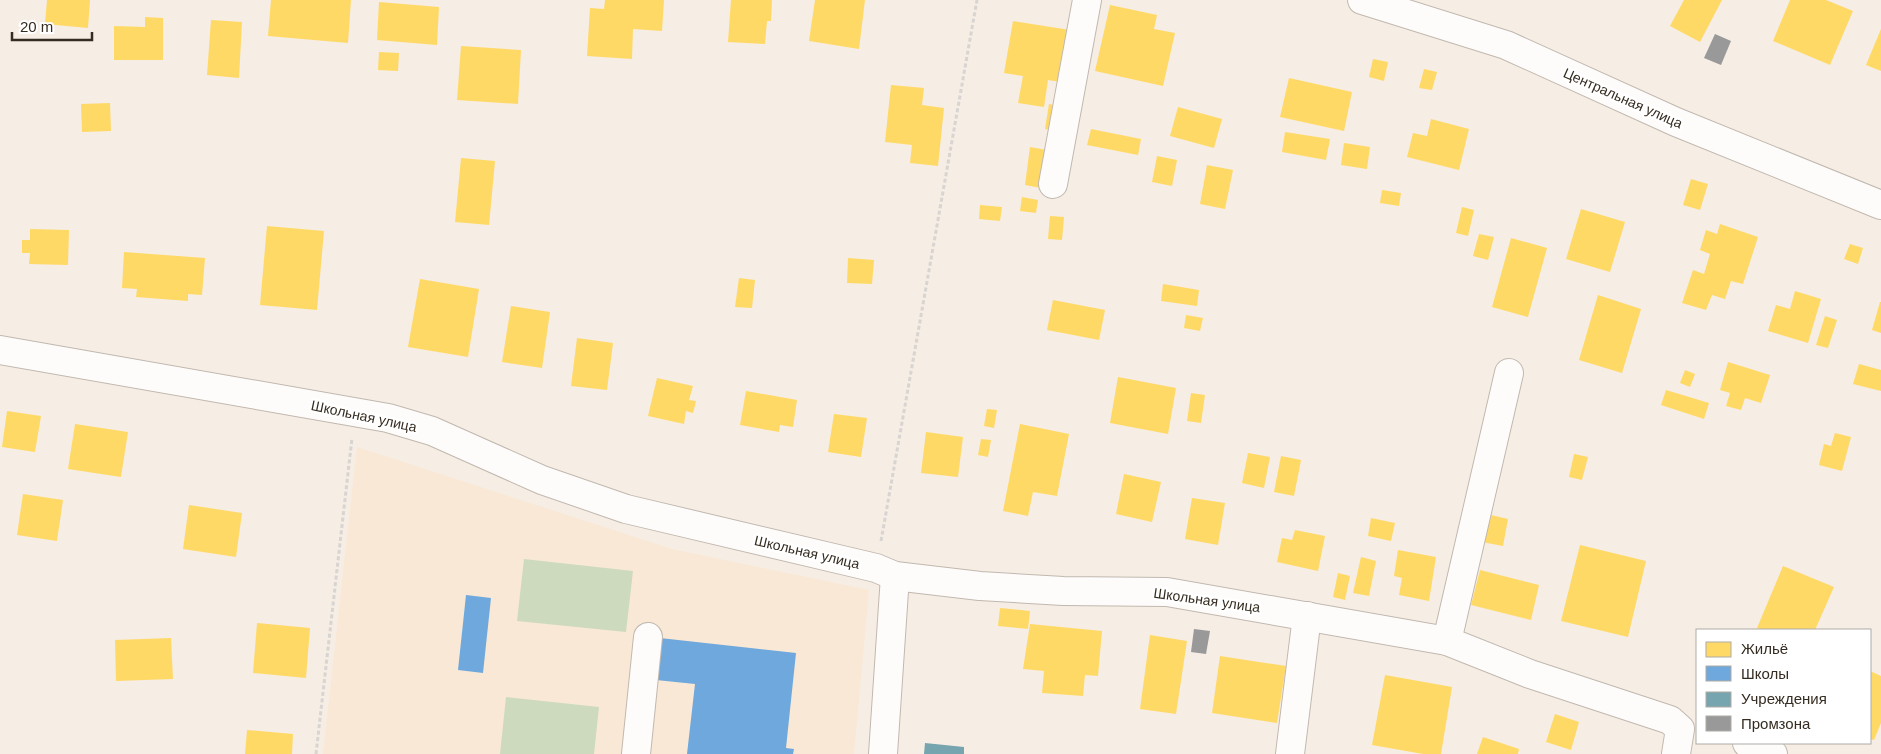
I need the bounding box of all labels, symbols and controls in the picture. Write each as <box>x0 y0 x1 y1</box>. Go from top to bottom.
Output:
scale bar <box>12 10 92 42</box>
text: 20 m <box>20 18 53 35</box>
street label: Центральная улица <box>1561 64 1685 132</box>
street label: Школьная улица <box>310 397 418 435</box>
street label: Школьная улица <box>753 532 861 572</box>
street label: Школьная улица <box>1153 585 1262 615</box>
legend <box>1696 629 1871 744</box>
text: Жильё <box>1741 640 1788 657</box>
text: Школы <box>1741 665 1789 682</box>
text: Учреждения <box>1741 690 1827 707</box>
text: Промзона <box>1741 715 1811 732</box>

